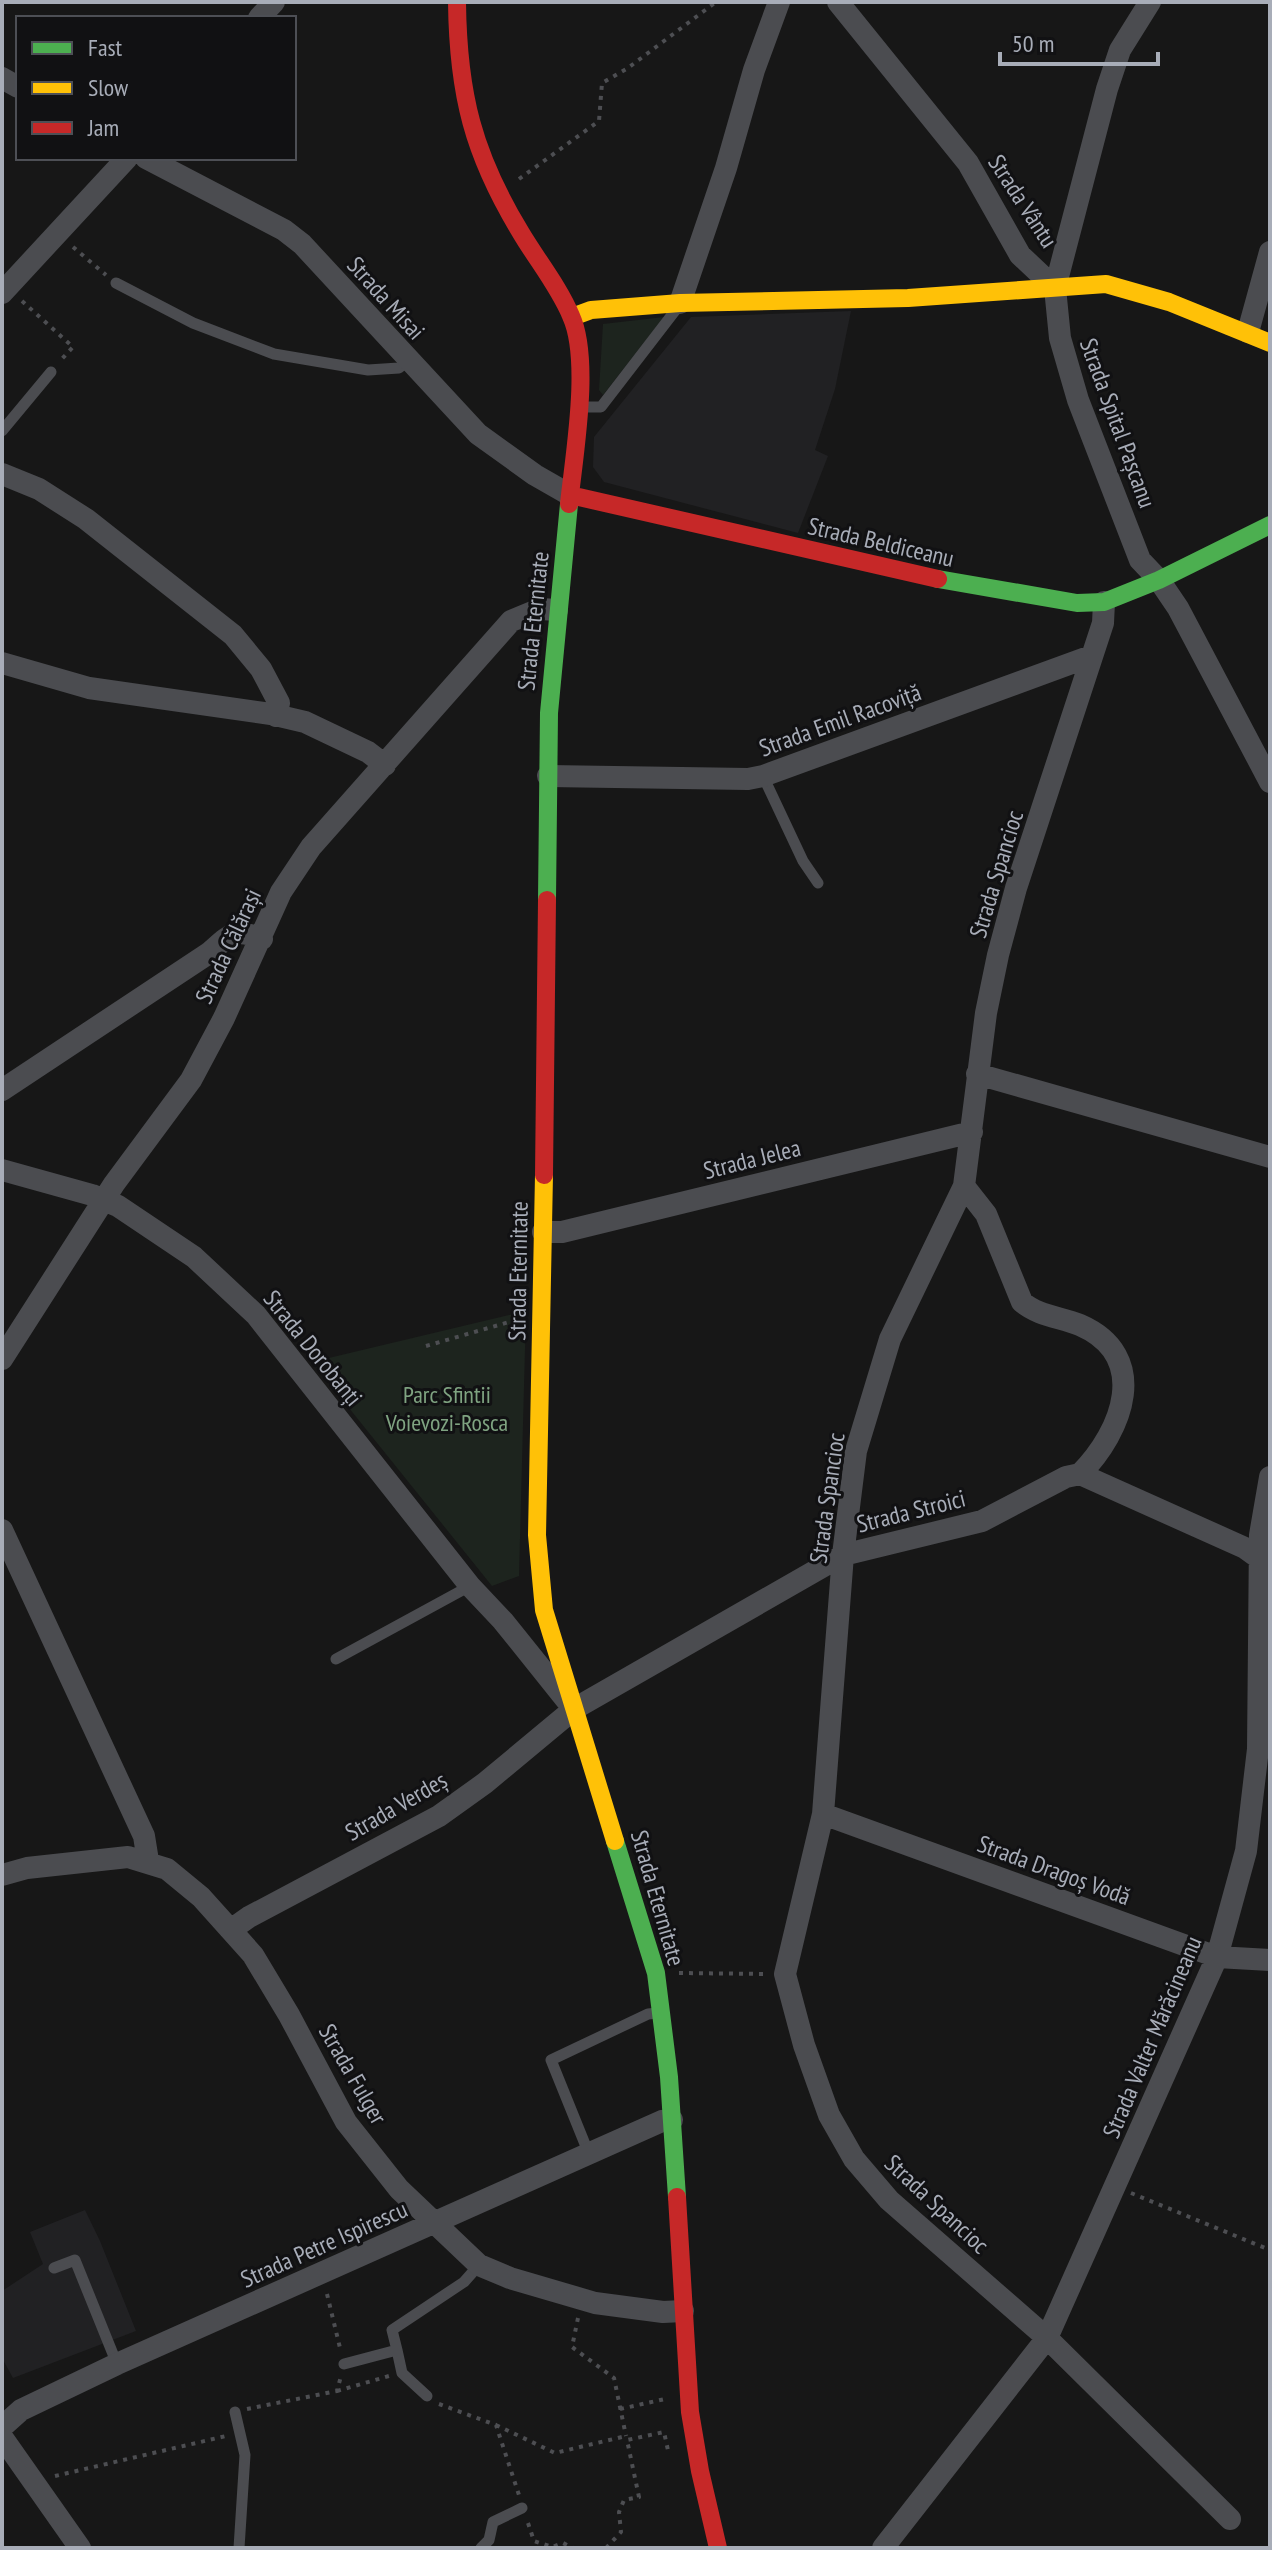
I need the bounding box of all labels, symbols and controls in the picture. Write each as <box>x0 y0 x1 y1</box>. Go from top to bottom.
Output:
legend <box>16 16 296 160</box>
scale bar <box>1000 16 1158 66</box>
text: 50 m <box>1012 28 1054 59</box>
text: Fast <box>88 32 123 63</box>
text: Slow <box>88 72 129 103</box>
text: Jam <box>87 112 119 143</box>
street label: Strada Vântu <box>981 149 1065 253</box>
street label: Strada Misai <box>341 250 431 346</box>
street label: Strada Spital Pașcanu <box>1073 334 1163 512</box>
street label: Strada Beldiceanu <box>805 510 957 574</box>
street label: Strada Eternitate <box>510 550 556 692</box>
street label: Strada Emil Racoviță <box>755 676 925 764</box>
street label: Strada Spancioc <box>962 806 1030 941</box>
street label: Strada Călărași <box>188 884 268 1008</box>
street label: Strada Jelea <box>700 1132 804 1186</box>
street label: Strada Eternitate <box>501 1201 535 1341</box>
street label: Strada Dorobanți <box>257 1284 369 1412</box>
park label: Parc Sfintii Voievozi-Rosca <box>385 1379 508 1438</box>
street label: Strada Spancioc <box>802 1430 852 1565</box>
street label: Strada Stroici <box>853 1483 969 1539</box>
street label: Strada Verdeș <box>340 1764 452 1848</box>
street label: Strada Eternitate <box>624 1827 692 1969</box>
street label: Strada Dragoș Vodă <box>973 1828 1135 1912</box>
street label: Strada Valter Mărăcineanu <box>1095 1931 1209 2143</box>
street label: Strada Fulger <box>312 2018 394 2130</box>
street label: Strada Spancioc <box>878 2148 996 2261</box>
street label: Strada Petre Ispirescu <box>236 2193 412 2295</box>

